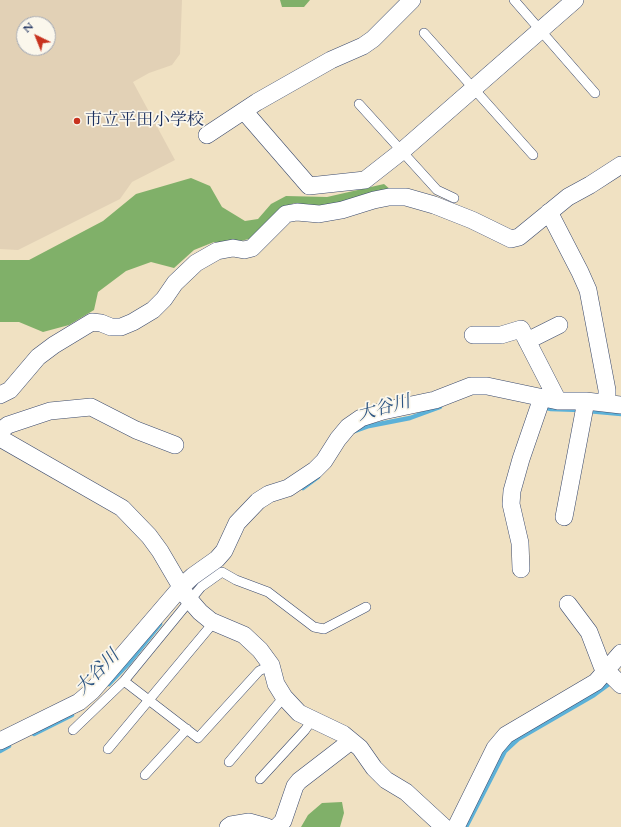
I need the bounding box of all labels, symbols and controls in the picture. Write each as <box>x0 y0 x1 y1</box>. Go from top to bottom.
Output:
north arrow <box>16 16 56 56</box>
text: N <box>20 19 37 36</box>
place label: 市立平田小学校 <box>85 111 204 131</box>
marker: 市立平田小学校 <box>72 116 82 126</box>
water label: 大谷川 <box>355 392 413 426</box>
water label: 大谷川 <box>71 646 125 700</box>

